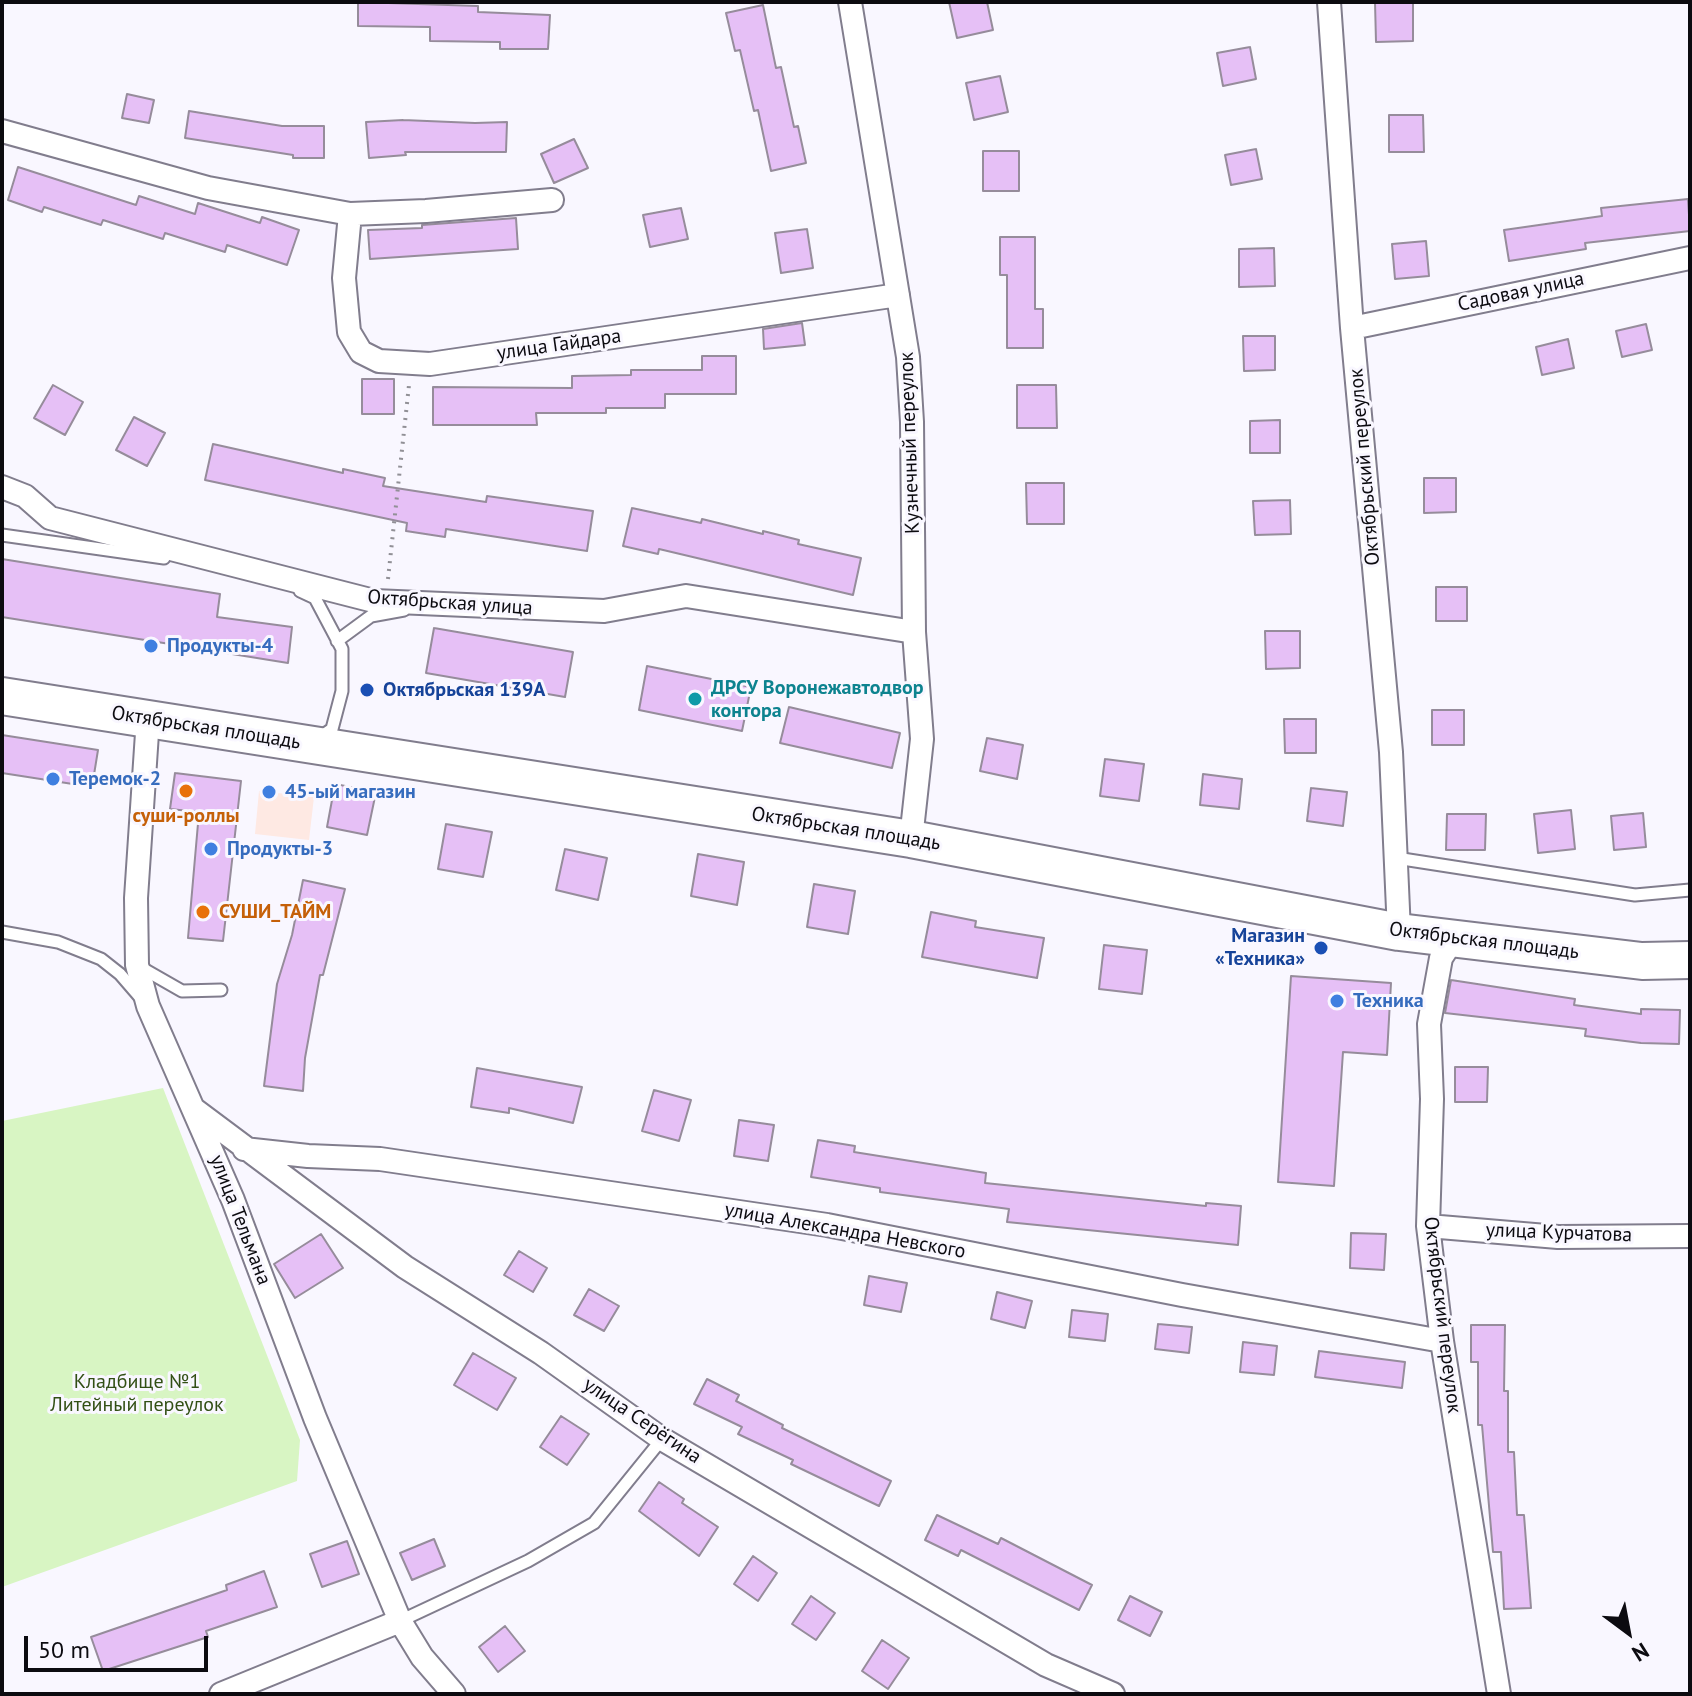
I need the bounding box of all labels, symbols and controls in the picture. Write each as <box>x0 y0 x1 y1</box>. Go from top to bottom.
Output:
street label: Садовая улица <box>1456 267 1586 317</box>
street label: улица Гайдара <box>495 324 623 366</box>
street label: Кузнечный переулок <box>895 352 925 534</box>
street label: Октябрьский переулок <box>1344 367 1386 567</box>
street label: Октябрьская улица <box>367 585 533 621</box>
place label: Продукты-4 <box>167 634 273 658</box>
marker: Продукты-4 <box>142 637 160 655</box>
place label: ДРСУ Воронежавтодвор контора <box>711 676 924 723</box>
place label: Октябрьская 139А <box>383 678 545 702</box>
marker: Октябрьская 139А <box>358 681 376 699</box>
marker: ДРСУ Воронежавтодвор контора <box>686 690 704 708</box>
street label: Октябрьская площадь <box>110 701 302 755</box>
place label: Теремок-2 <box>69 767 161 791</box>
marker: Теремок-2 <box>44 770 62 788</box>
place label: 45-ый магазин <box>285 780 416 804</box>
marker: суши-роллы <box>177 782 195 800</box>
marker: 45-ый магазин <box>260 783 278 801</box>
street label: Октябрьская площадь <box>750 802 942 856</box>
place label: суши-роллы <box>132 804 240 828</box>
place label: Продукты-3 <box>227 837 333 861</box>
marker: Продукты-3 <box>202 840 220 858</box>
place label: СУШИ_ТАЙМ <box>219 900 331 924</box>
marker: СУШИ_ТАЙМ <box>194 903 212 921</box>
street label: Октябрьская площадь <box>1388 917 1580 965</box>
place label: Магазин «Техника» <box>1215 924 1305 971</box>
marker: Магазин «Техника» <box>1312 939 1330 957</box>
place label: Техника <box>1353 989 1424 1013</box>
marker: Техника <box>1328 992 1346 1010</box>
street label: улица Тельмана <box>204 1152 276 1288</box>
street label: улица Александра Невского <box>723 1198 967 1264</box>
street label: Октябрьский переулок <box>1418 1215 1466 1415</box>
street label: улица Курчатова <box>1485 1218 1633 1248</box>
park label: Кладбище №1 Литейный переулок <box>50 1370 224 1417</box>
street label: улица Серёгина <box>578 1373 706 1469</box>
north arrow <box>1588 1592 1668 1672</box>
scale bar <box>28 1620 212 1670</box>
text: 50 m <box>38 1634 90 1665</box>
text: N <box>1627 1637 1654 1668</box>

